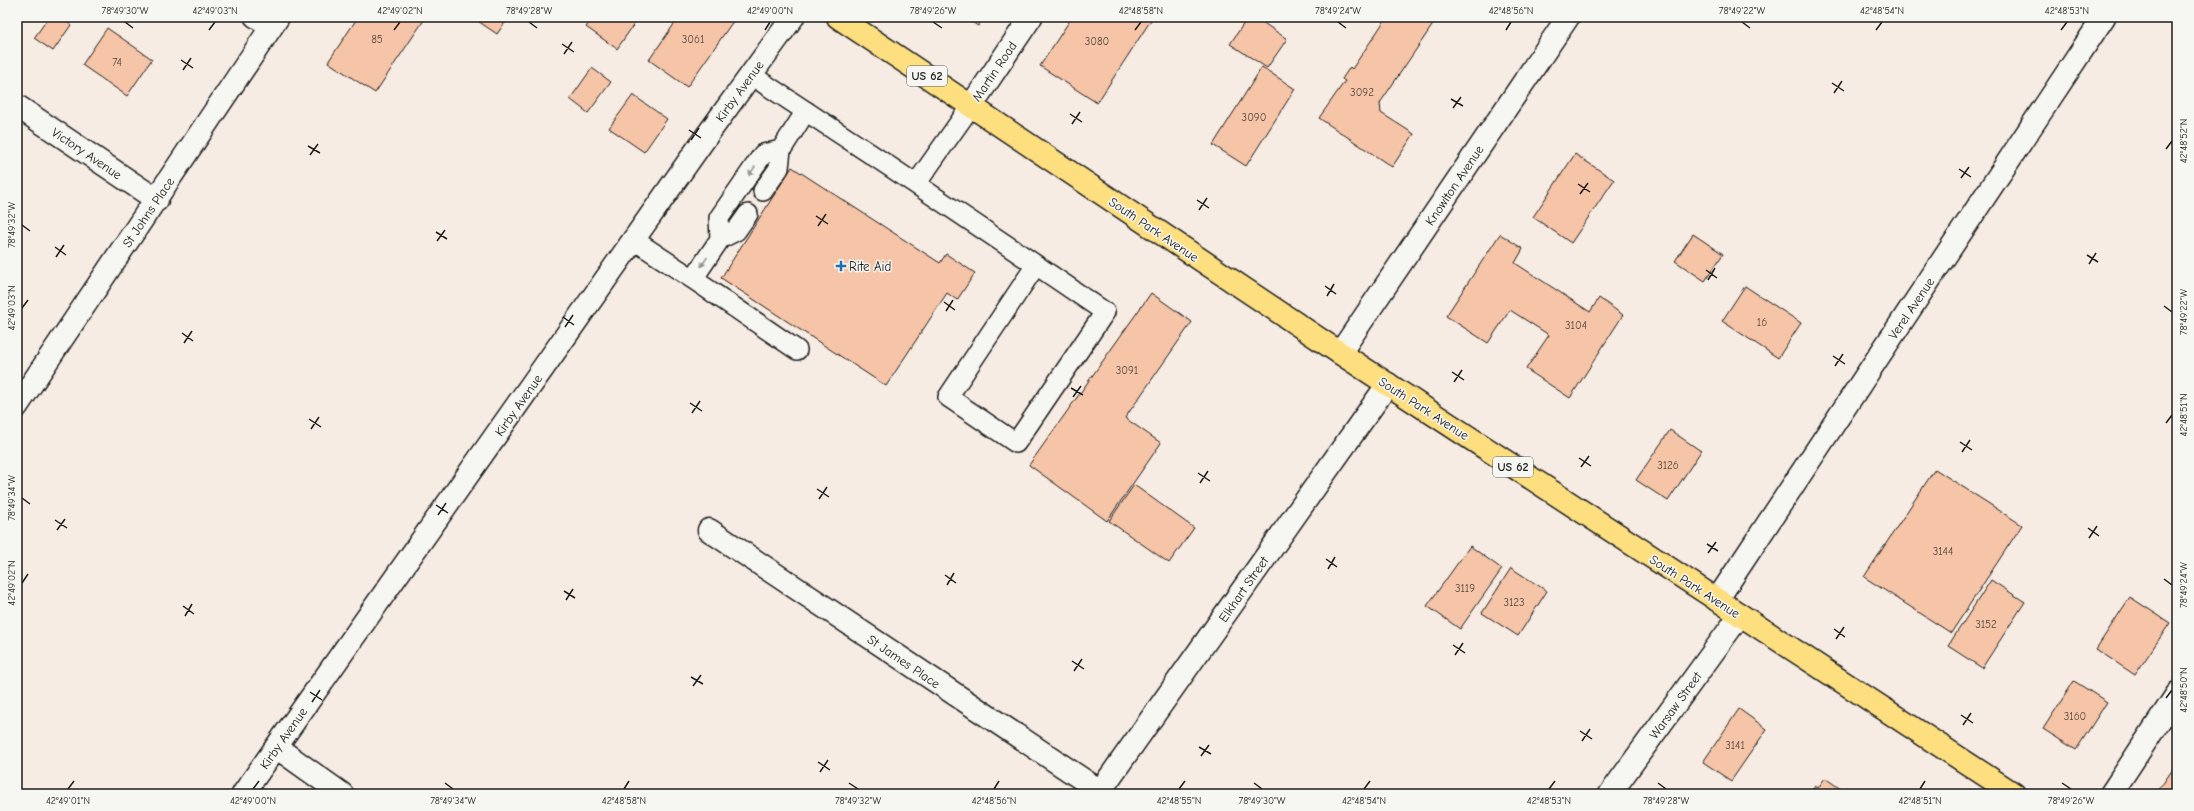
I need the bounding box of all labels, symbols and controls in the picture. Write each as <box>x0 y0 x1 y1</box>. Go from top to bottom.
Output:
text: 78°49'30"W <box>102 5 149 17</box>
text: 42°49'03"N <box>192 5 238 17</box>
text: 42°49'02"N <box>377 5 423 17</box>
text: 78°49'28"W <box>506 5 552 17</box>
text: 42°49'00"N <box>747 5 793 17</box>
text: 78°49'26"W <box>910 5 957 17</box>
text: 42°48'58"N <box>1119 5 1163 17</box>
text: 78°49'24"W <box>1315 5 1361 17</box>
text: 42°48'56"N <box>1489 5 1533 17</box>
text: 78°49'22"W <box>1719 5 1765 17</box>
text: 42°48'54"N <box>1860 5 1904 17</box>
text: 42°48'53"N <box>2045 5 2089 17</box>
house number: 85 <box>371 33 383 46</box>
house number: 3061 <box>682 33 704 46</box>
house number: 3080 <box>1085 35 1109 48</box>
street label: Martin Road <box>969 38 1020 104</box>
house number: 74 <box>112 56 122 69</box>
street label: Kirby Avenue <box>712 57 767 125</box>
road number: US 62 <box>907 66 947 86</box>
house number: 3092 <box>1350 86 1374 99</box>
house number: 3090 <box>1242 111 1266 124</box>
text: 42°48'52"N <box>2178 119 2190 163</box>
street label: Victory Avenue <box>49 124 125 183</box>
street label: Knowlton Avenue <box>1422 142 1487 228</box>
one-way arrow <box>748 165 755 177</box>
street label: St Johns Place <box>119 174 178 250</box>
street label: South Park Avenue <box>1106 194 1202 265</box>
text: 78°49'32"W <box>6 202 18 248</box>
one-way arrow <box>700 257 708 268</box>
place label: Rite Aid <box>849 259 891 274</box>
marker: Rite Aid <box>836 261 846 271</box>
street label: Verel Avenue <box>1885 274 1938 342</box>
text: 42°49'03"N <box>6 285 18 331</box>
text: 78°49'22"W <box>2178 289 2190 335</box>
house number: 16 <box>1757 316 1767 329</box>
house number: 3104 <box>1565 319 1587 332</box>
house number: 3091 <box>1116 364 1138 377</box>
street label: Kirby Avenue <box>492 371 545 439</box>
street label: South Park Avenue <box>1376 374 1472 443</box>
text: 42°48'51"N <box>2178 393 2190 437</box>
road number: US 62 <box>1493 457 1533 477</box>
house number: 3126 <box>1657 459 1679 472</box>
text: 78°49'34"W <box>6 475 18 521</box>
house number: 3144 <box>1933 545 1953 558</box>
street label: South Park Avenue <box>1647 552 1743 621</box>
street label: Elkhart Street <box>1215 553 1272 625</box>
text: 42°49'02"N <box>6 560 18 606</box>
text: 78°49'24"W <box>2178 562 2190 608</box>
house number: 3119 <box>1455 582 1475 595</box>
house number: 3123 <box>1503 596 1525 609</box>
house number: 3152 <box>1975 618 1997 631</box>
street label: St James Place <box>864 632 943 692</box>
text: 42°48'50"N <box>2178 667 2190 713</box>
street label: Warsaw Street <box>1646 668 1705 742</box>
street label: Kirby Avenue <box>257 704 310 772</box>
house number: 3160 <box>2064 710 2086 723</box>
house number: 3141 <box>1725 739 1745 752</box>
text: 42°49'01"N <box>46 795 90 807</box>
text: 42°49'00"N <box>230 795 276 807</box>
text: 78°49'34"W <box>430 795 476 807</box>
text: 42°48'58"N <box>602 795 646 807</box>
text: 78°49'32"W <box>835 795 881 807</box>
text: 42°48'56"N <box>972 795 1016 807</box>
text: 42°48'55"N <box>1157 795 1201 807</box>
text: 78°49'30"W <box>1239 795 1286 807</box>
text: 42°48'54"N <box>1342 795 1386 807</box>
text: 42°48'53"N <box>1527 795 1571 807</box>
text: 78°49'28"W <box>1643 795 1689 807</box>
text: 42°48'51"N <box>1898 795 1942 807</box>
text: 78°49'26"W <box>2048 795 2095 807</box>

